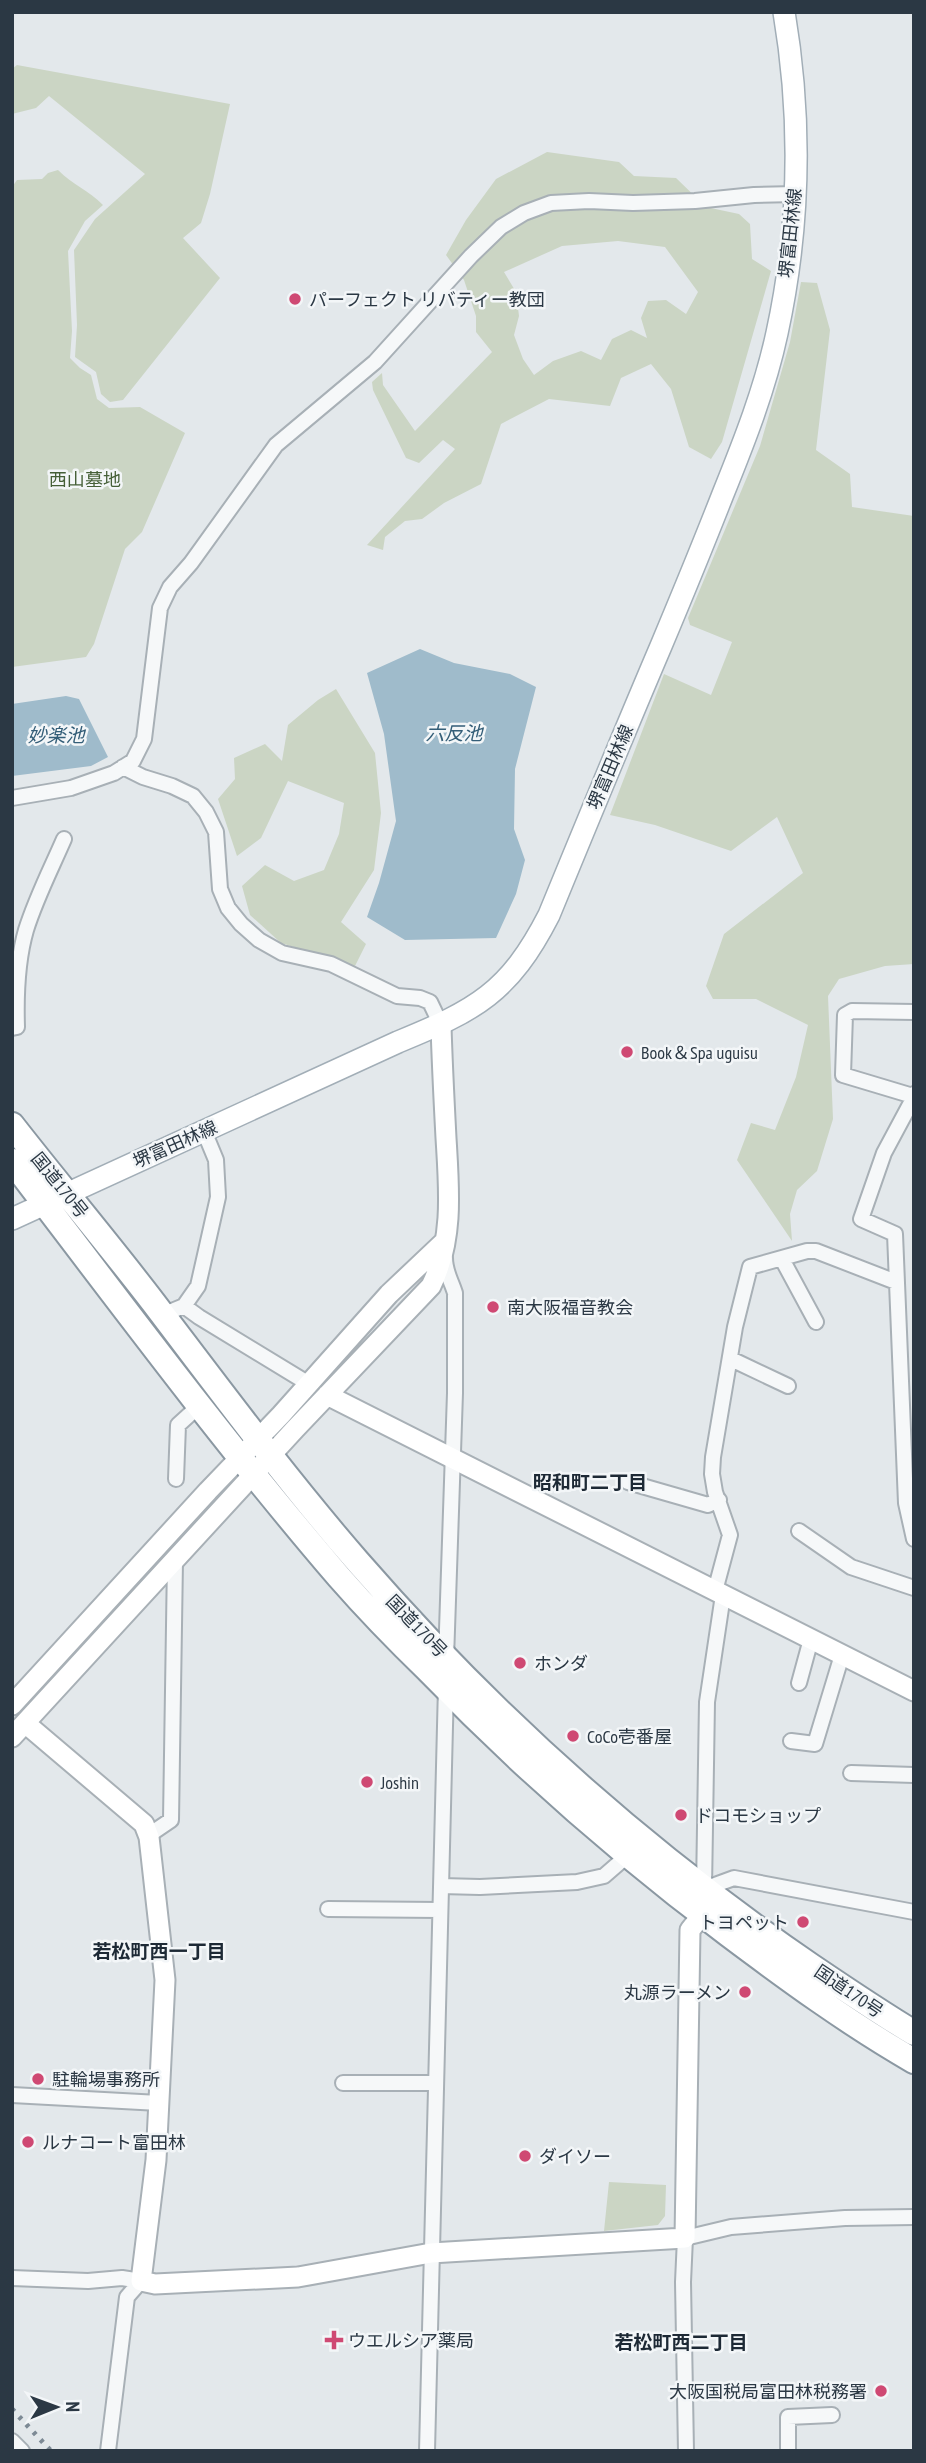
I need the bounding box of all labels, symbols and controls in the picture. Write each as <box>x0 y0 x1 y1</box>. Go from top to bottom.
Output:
street label: 堺富田林線 <box>774 187 806 279</box>
place label: パーフェクト リバティー教団 <box>309 288 545 311</box>
marker: パーフェクト リバティー教団 <box>287 291 303 307</box>
park label: 西山墓地 <box>49 468 121 491</box>
water label: 六反池 <box>425 721 484 745</box>
street label: 堺富田林線 <box>582 721 638 813</box>
water label: 妙楽池 <box>27 723 86 747</box>
place label: Book＆Spa uguisu <box>641 1041 758 1064</box>
marker: Book＆Spa uguisu <box>619 1044 635 1060</box>
street label: 堺富田林線 <box>129 1115 221 1173</box>
street label: 国道170号 <box>26 1147 94 1223</box>
place label: 南大阪福音教会 <box>507 1296 633 1319</box>
marker: 南大阪福音教会 <box>485 1299 501 1315</box>
district label: 昭和町二丁目 <box>533 1470 647 1494</box>
street label: 国道170号 <box>382 1590 452 1662</box>
place label: ホンダ <box>534 1652 588 1675</box>
marker: ホンダ <box>512 1655 528 1671</box>
place label: CoCo壱番屋 <box>587 1725 672 1748</box>
marker: CoCo壱番屋 <box>565 1728 581 1744</box>
place label: Joshin <box>380 1771 419 1794</box>
marker: Joshin <box>359 1774 375 1790</box>
place label: ドコモショップ <box>695 1804 821 1827</box>
marker: ドコモショップ <box>673 1807 689 1823</box>
place label: トヨペット <box>699 1911 789 1934</box>
marker: トヨペット <box>795 1914 811 1930</box>
district label: 若松町西一丁目 <box>92 1939 226 1963</box>
street label: 国道170号 <box>810 1960 888 2022</box>
place label: 丸源ラーメン <box>624 1981 731 2004</box>
marker: 丸源ラーメン <box>737 1984 753 2000</box>
place label: 駐輪場事務所 <box>52 2068 160 2091</box>
marker: 駐輪場事務所 <box>30 2071 46 2087</box>
place label: ルナコート富田林 <box>42 2131 186 2154</box>
marker: ルナコート富田林 <box>20 2134 36 2150</box>
place label: ダイソー <box>539 2145 611 2168</box>
marker: ダイソー <box>517 2148 533 2164</box>
place label: ウエルシア薬局 <box>348 2329 474 2352</box>
district label: 若松町西二丁目 <box>614 2330 748 2354</box>
marker: ウエルシア薬局 <box>326 2332 342 2348</box>
north arrow <box>21 2372 91 2442</box>
place label: 大阪国税局富田林税務署 <box>669 2380 867 2403</box>
marker: 大阪国税局富田林税務署 <box>873 2383 889 2399</box>
text: N <box>61 2401 85 2412</box>

